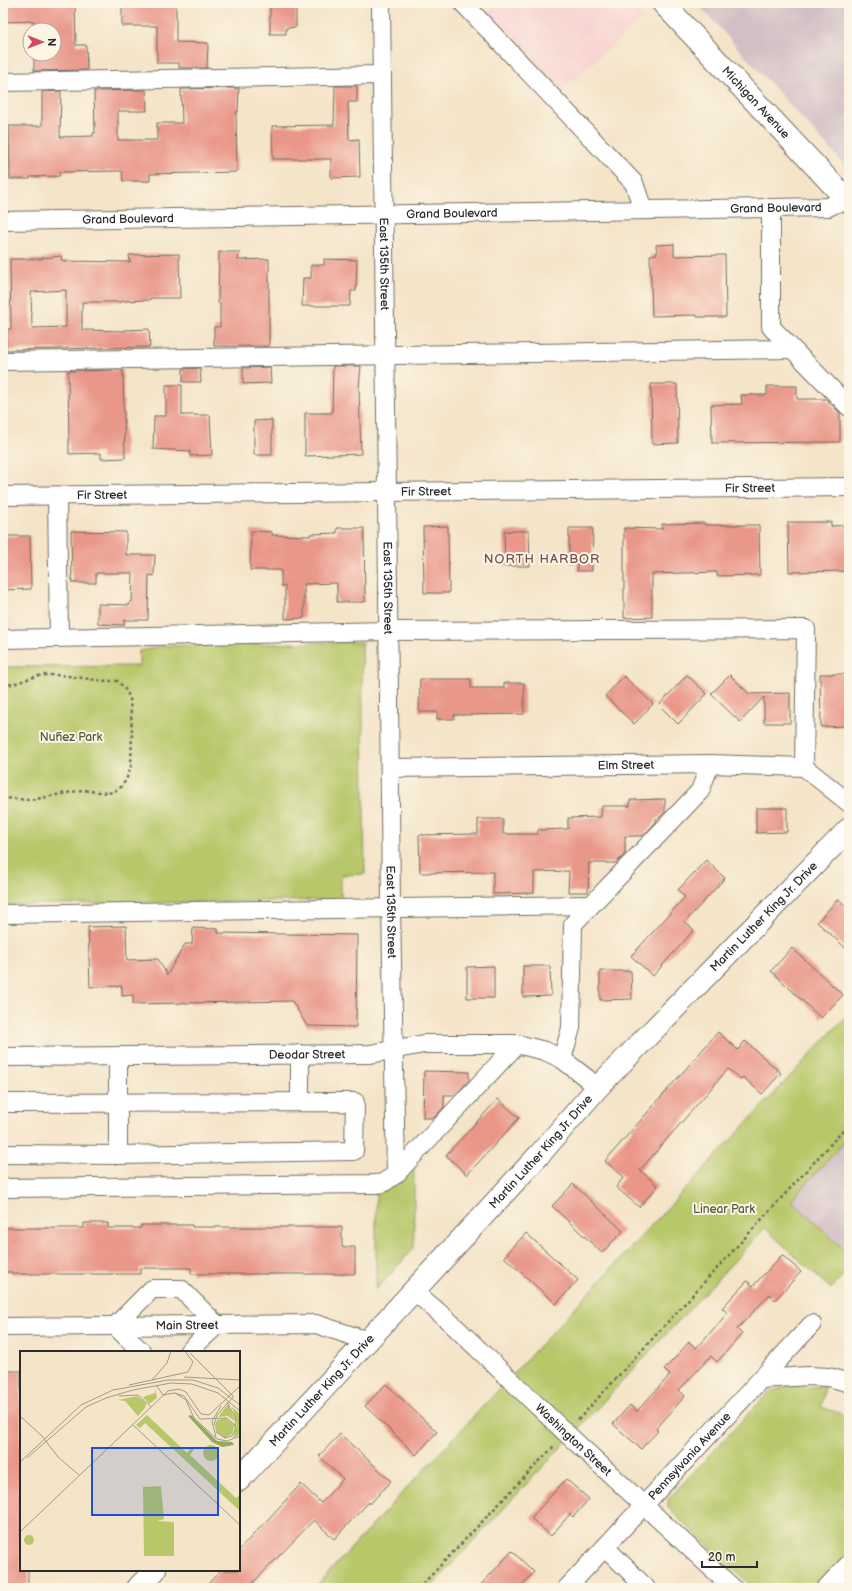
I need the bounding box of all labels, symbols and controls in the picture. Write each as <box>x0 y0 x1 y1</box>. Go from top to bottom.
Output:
north arrow <box>22 22 62 62</box>
text: N <box>45 38 58 46</box>
street label: Michigan Avenue <box>718 64 793 142</box>
street label: Grand Boulevard <box>730 200 822 217</box>
street label: Grand Boulevard <box>406 206 498 222</box>
street label: Grand Boulevard <box>82 211 174 228</box>
street label: East 135th Street <box>376 217 392 311</box>
street label: Fir Street <box>725 481 776 496</box>
street label: Fir Street <box>401 484 452 500</box>
street label: Fir Street <box>77 488 128 503</box>
street label: East 135th Street <box>379 541 395 635</box>
district label: NORTH HARBOR <box>484 551 600 567</box>
park label: Nuñez Park <box>40 730 102 745</box>
street label: Elm Street <box>598 758 655 773</box>
street label: Martin Luther King Jr. Drive <box>707 859 821 975</box>
street label: East 135th Street <box>383 865 399 959</box>
street label: Deodar Street <box>269 1047 346 1063</box>
street label: Martin Luther King Jr. Drive <box>486 1092 596 1212</box>
park label: Linear Park <box>693 1202 755 1217</box>
street label: Main Street <box>156 1318 219 1334</box>
street label: Martin Luther King Jr. Drive <box>267 1331 378 1450</box>
inset map <box>20 1351 240 1571</box>
street label: Washington Street <box>532 1401 615 1480</box>
street label: Pennsylvania Avenue <box>645 1409 734 1503</box>
scale bar <box>702 1543 757 1569</box>
text: 20 m <box>708 1550 735 1565</box>

